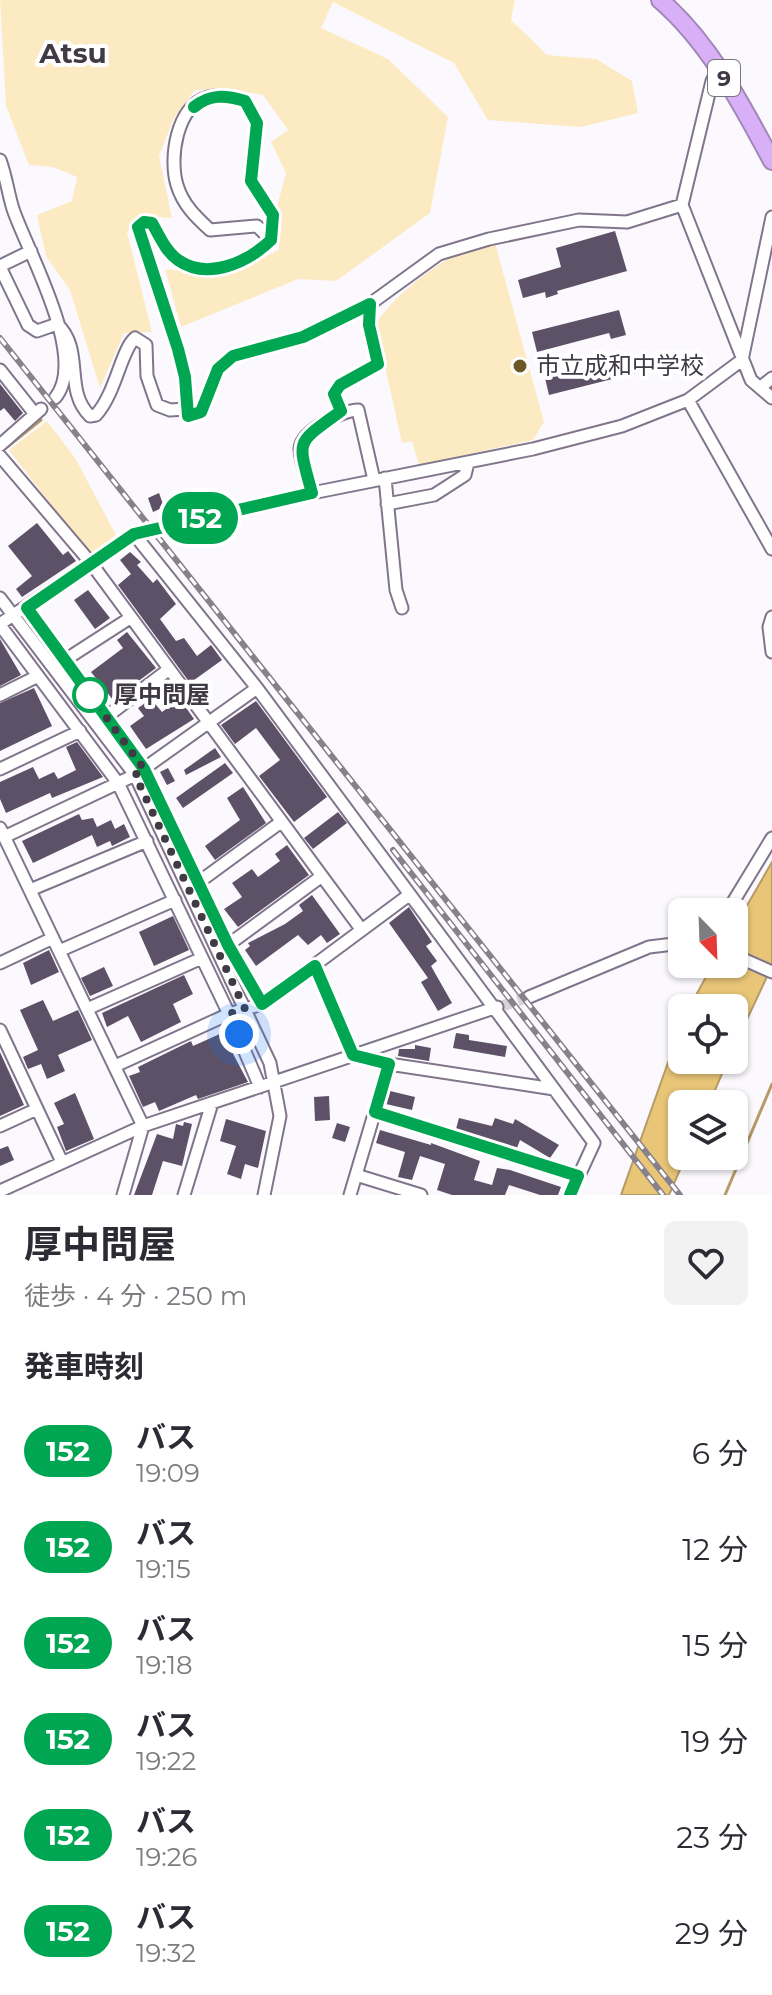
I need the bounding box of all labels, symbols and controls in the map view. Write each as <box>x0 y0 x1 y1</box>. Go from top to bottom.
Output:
district label: Atsu <box>38 36 107 70</box>
road number: 9 <box>708 60 740 96</box>
place label: 市立成和中学校 <box>536 351 704 380</box>
marker: 市立成和中学校 <box>511 357 529 375</box>
line badge: 152 <box>154 492 246 544</box>
text: 152 <box>178 501 222 535</box>
marker: 厚中問屋 <box>73 678 107 712</box>
place label: 厚中問屋 <box>114 680 210 709</box>
north arrow <box>668 898 748 978</box>
map controls <box>668 898 748 1170</box>
button: locate <box>668 994 748 1074</box>
your location <box>219 1014 259 1054</box>
button: layers <box>668 1090 748 1170</box>
text: 厚中問屋 <box>24 1221 176 1268</box>
button: heart <box>664 1221 748 1305</box>
text: 徒歩 · 4 分 · 250 m <box>24 1280 247 1312</box>
text: 発車時刻 <box>24 1348 144 1385</box>
text: バス <box>136 1419 196 1456</box>
text: 152 <box>46 1434 90 1468</box>
text: 6 分 <box>692 1435 748 1472</box>
text: 19:09 <box>136 1457 200 1489</box>
text: バス <box>136 1515 196 1552</box>
text: 152 <box>46 1530 90 1564</box>
text: 12 分 <box>682 1531 748 1568</box>
text: 19:15 <box>136 1553 191 1585</box>
text: バス <box>136 1611 196 1648</box>
text: 152 <box>46 1626 90 1660</box>
text: 15 分 <box>682 1627 748 1664</box>
text: 19:18 <box>136 1649 193 1681</box>
text: バス <box>136 1707 196 1744</box>
text: 152 <box>46 1722 90 1756</box>
text: 19 分 <box>681 1723 748 1760</box>
text: 19:22 <box>136 1745 196 1777</box>
text: バス <box>136 1803 196 1840</box>
text: 152 <box>46 1818 90 1852</box>
text: 23 分 <box>676 1819 748 1856</box>
text: 19:26 <box>136 1841 197 1873</box>
text: バス <box>136 1899 196 1936</box>
text: 152 <box>46 1914 90 1948</box>
text: 29 分 <box>675 1915 748 1952</box>
text: 19:32 <box>136 1937 196 1969</box>

